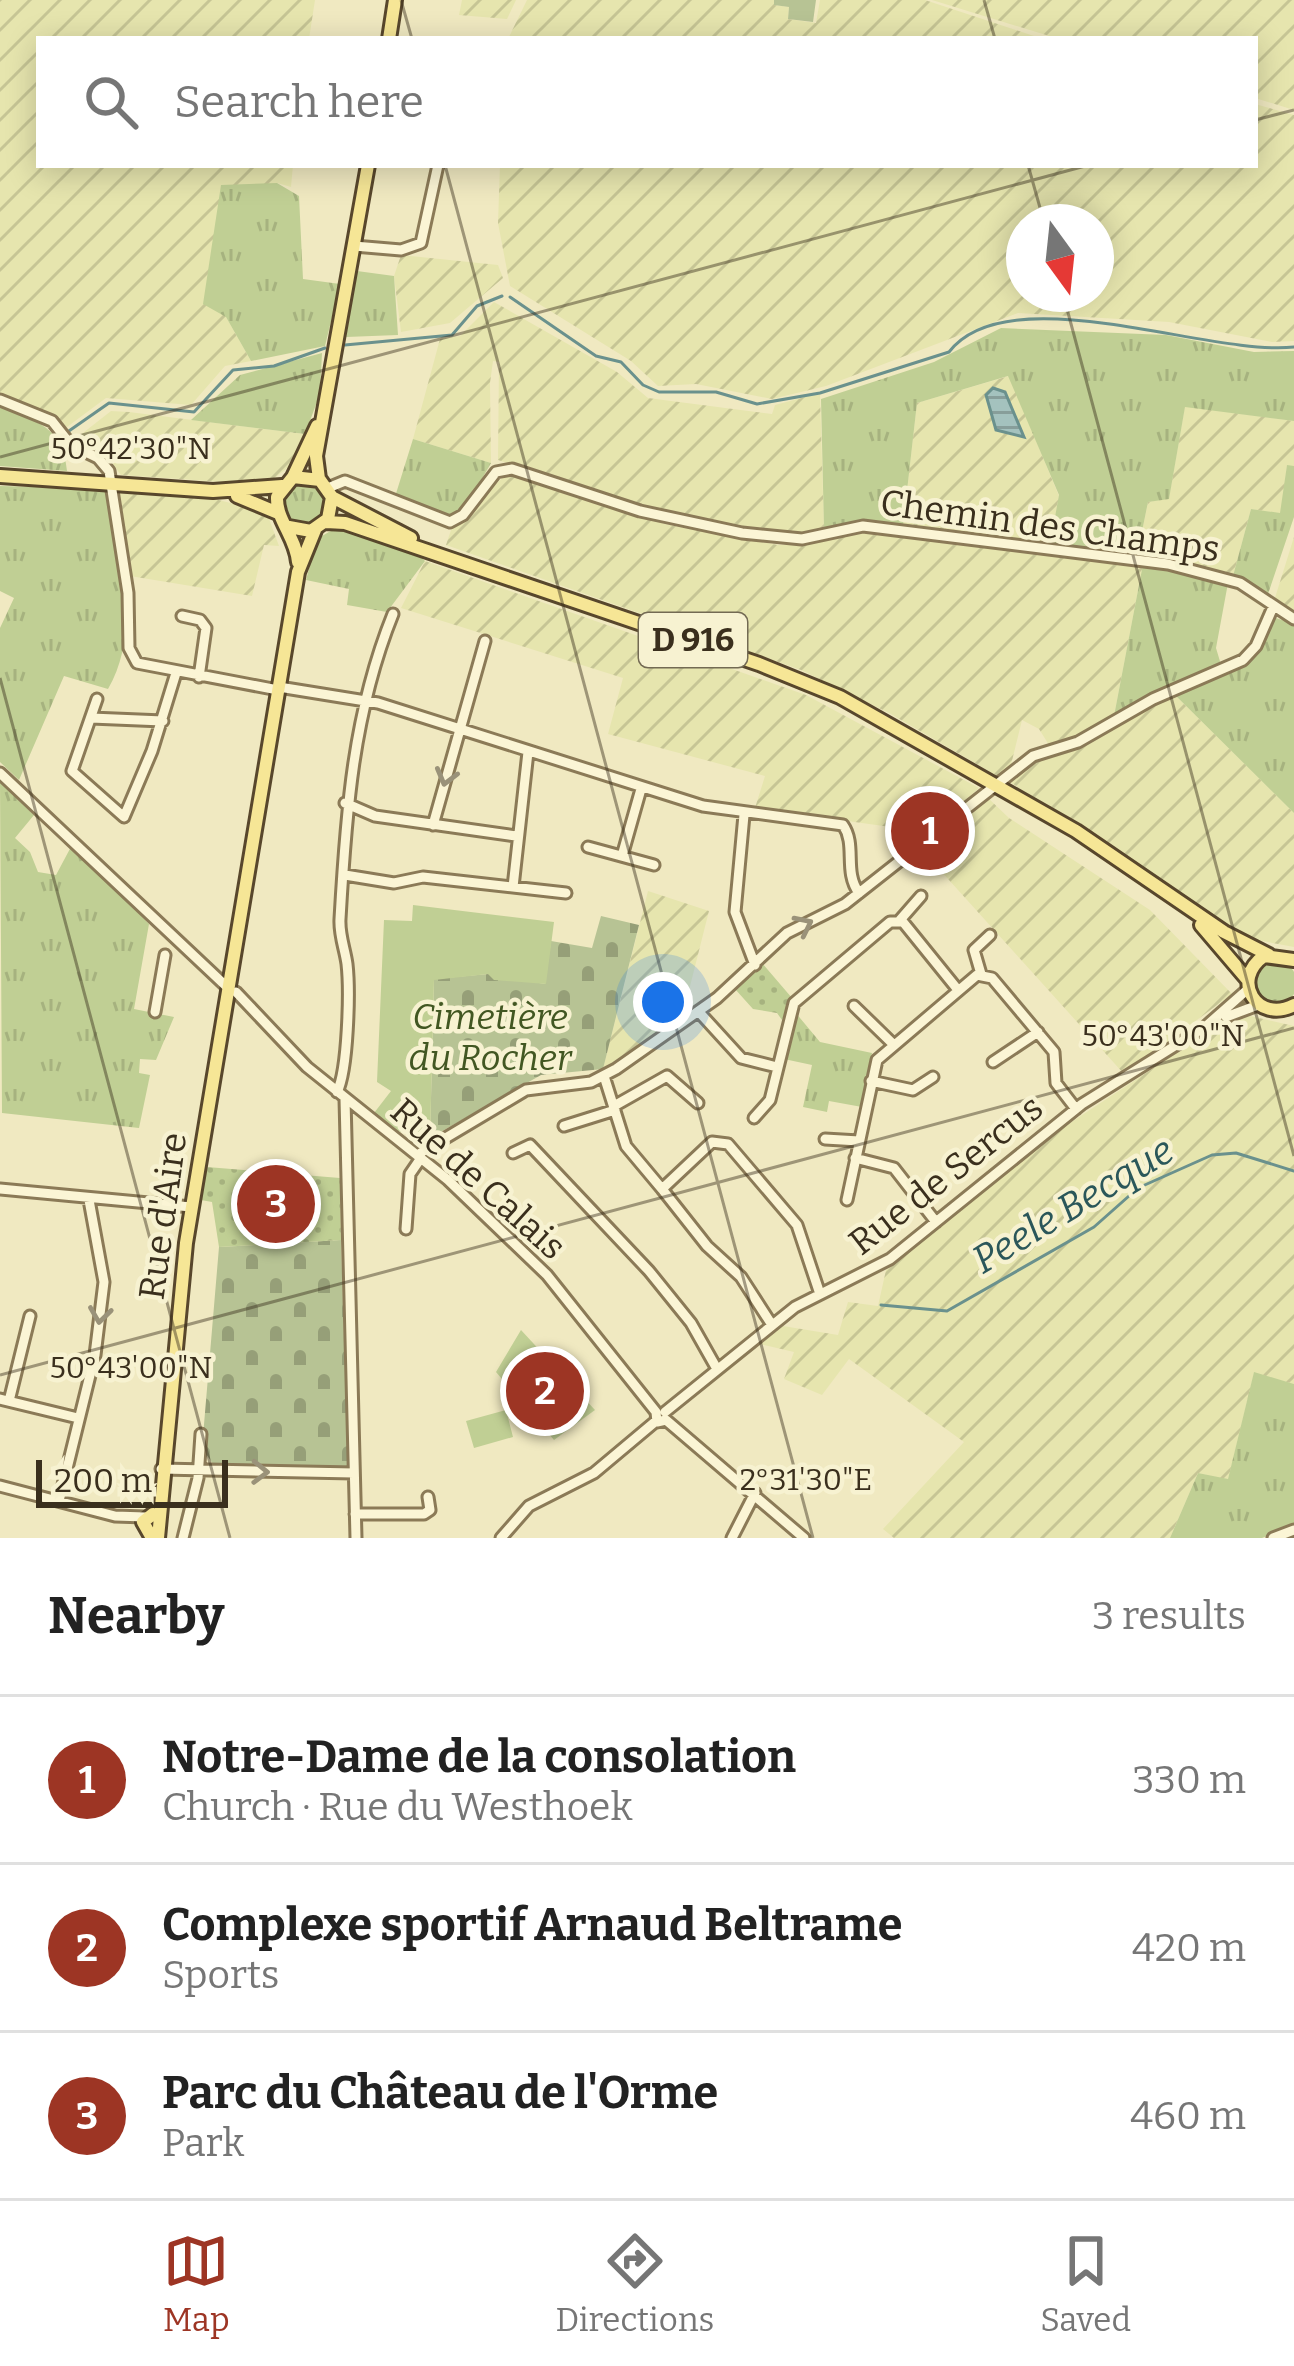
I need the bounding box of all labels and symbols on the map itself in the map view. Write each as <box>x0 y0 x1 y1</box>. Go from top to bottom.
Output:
north arrow <box>1006 204 1114 312</box>
text: 50°42'30"N <box>51 431 211 467</box>
street label: Chemin des Champs <box>878 480 1222 572</box>
road number: D 916 <box>639 613 747 667</box>
one-way arrow <box>436 766 461 787</box>
pin: 1 <box>891 786 969 876</box>
one-way arrow <box>792 916 813 939</box>
your location <box>633 972 693 1032</box>
park label: Cimetière du Rocher <box>409 995 573 1080</box>
text: 50°43'00"N <box>1082 1018 1244 1054</box>
street label: Rue de Sercus <box>840 1086 1052 1264</box>
street label: Rue de Calais <box>381 1089 575 1269</box>
water label: Peele Becque <box>964 1127 1182 1283</box>
street label: Rue d'Aire <box>130 1130 196 1302</box>
pin: 3 <box>237 1159 315 1249</box>
one-way arrow <box>88 1305 114 1324</box>
pin: 2 <box>506 1346 584 1436</box>
text: 50°43'00"N <box>50 1350 212 1386</box>
scale bar <box>36 1454 228 1507</box>
one-way arrow <box>251 1458 270 1484</box>
text: 2°31'30"E <box>740 1462 872 1498</box>

